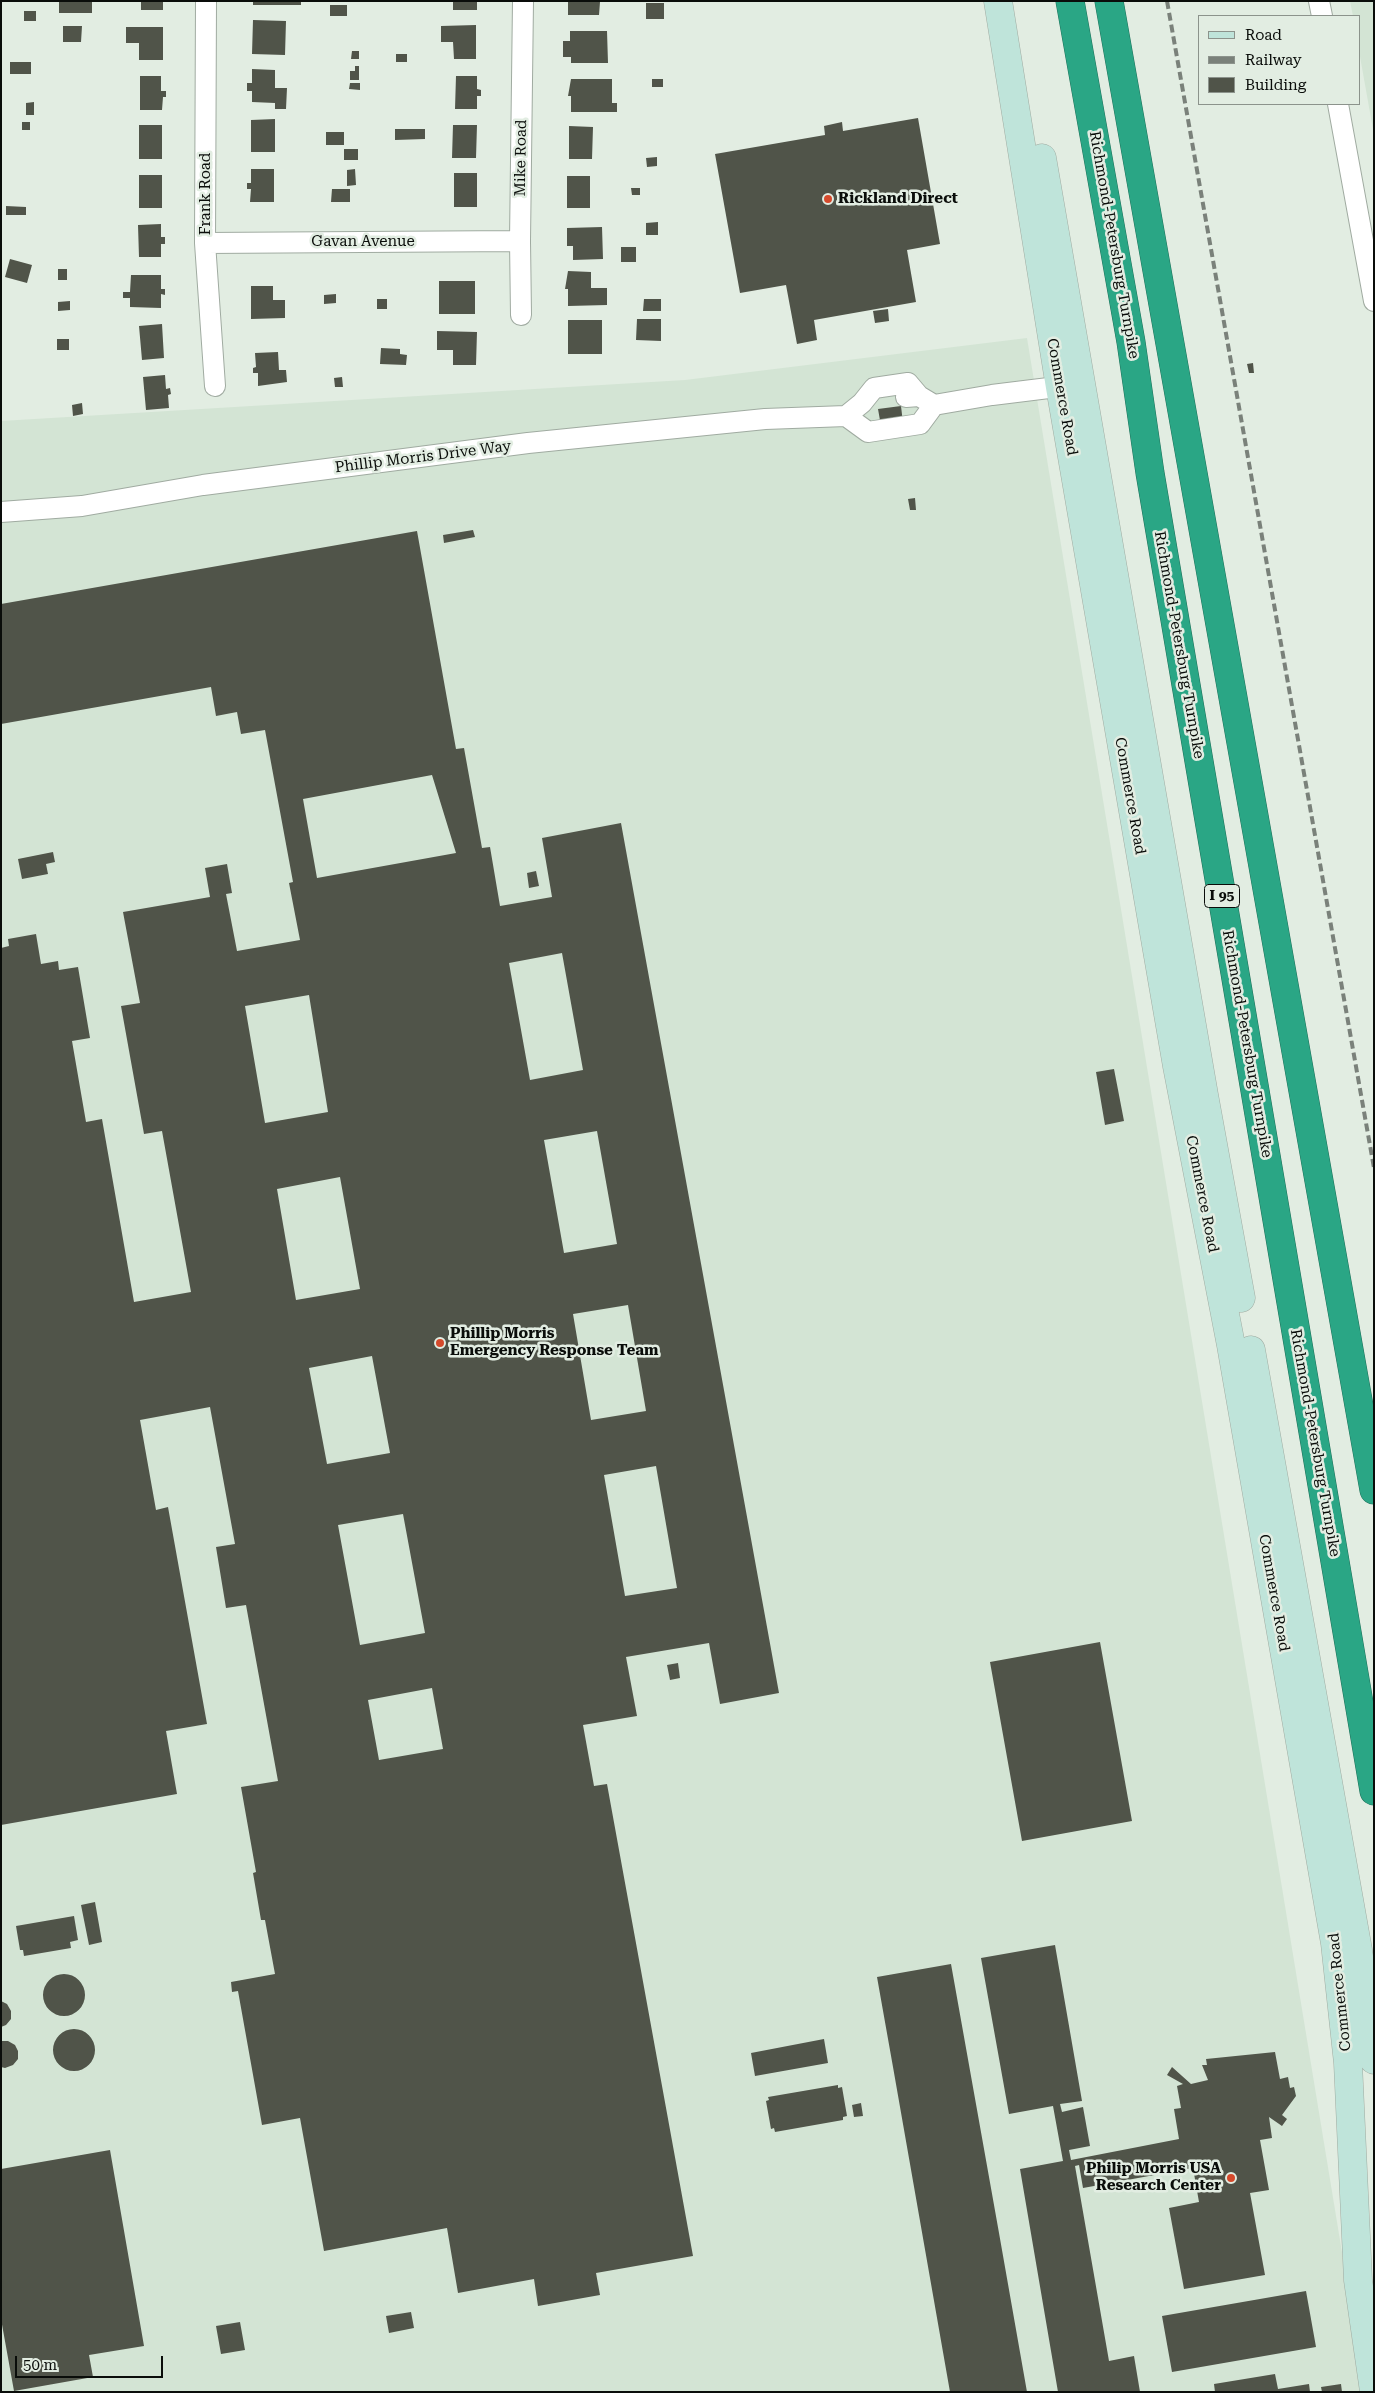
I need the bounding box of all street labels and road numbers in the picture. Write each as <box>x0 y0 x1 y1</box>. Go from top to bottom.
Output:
street label: Mike Road <box>511 119 531 197</box>
street label: Richmond-Petersburg Turnpike <box>1085 130 1143 360</box>
street label: Frank Road <box>197 153 215 235</box>
street label: Gavan Avenue <box>311 233 415 251</box>
street label: Commerce Road <box>1043 337 1081 457</box>
street label: Phillip Morris Drive Way <box>334 437 512 477</box>
street label: Richmond-Petersburg Turnpike <box>1150 530 1208 760</box>
street label: Commerce Road <box>1111 736 1149 856</box>
road number: I 95 <box>1204 884 1240 908</box>
street label: Richmond-Petersburg Turnpike <box>1218 929 1276 1159</box>
street label: Commerce Road <box>1182 1134 1222 1254</box>
street label: Richmond-Petersburg Turnpike <box>1286 1328 1344 1558</box>
street label: Commerce Road <box>1255 1533 1293 1653</box>
street label: Commerce Road <box>1325 1932 1355 2052</box>

